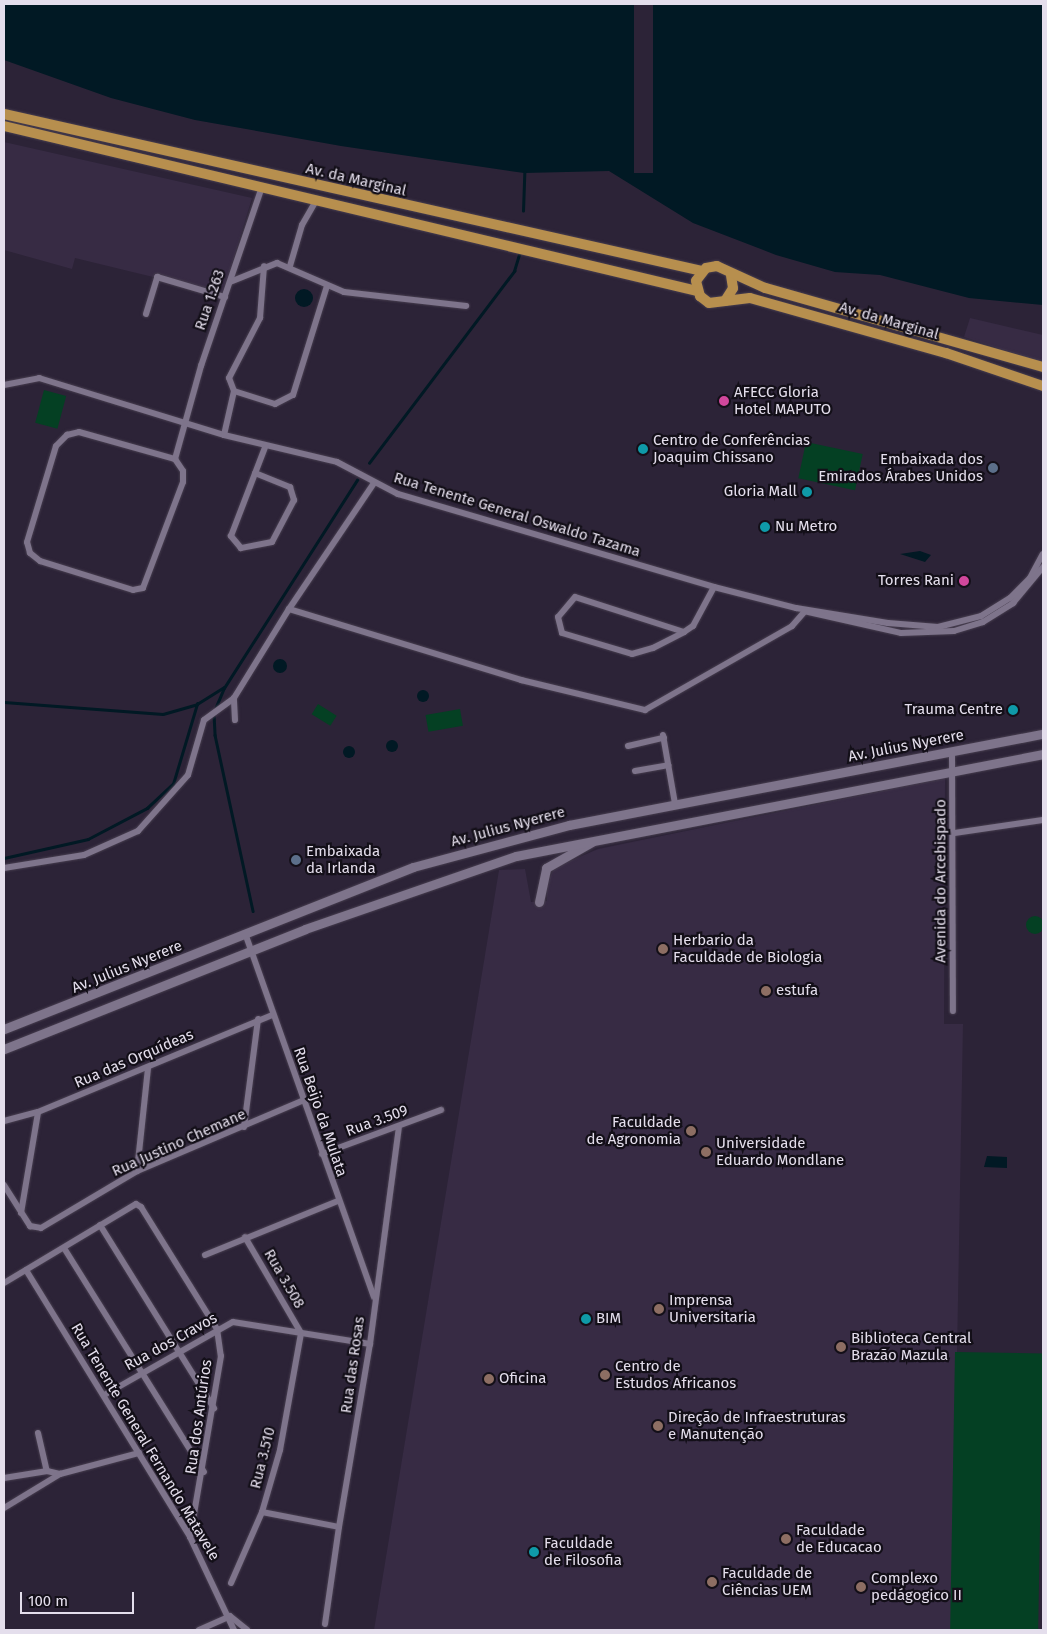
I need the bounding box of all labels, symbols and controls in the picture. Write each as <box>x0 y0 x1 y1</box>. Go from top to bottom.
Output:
street label: Av. da Marginal <box>304 160 408 200</box>
street label: Rua 1.263 <box>191 267 229 333</box>
street label: Av. da Marginal <box>837 298 941 344</box>
place label: AFECC Gloria Hotel MAPUTO <box>734 383 831 418</box>
marker: AFECC Gloria Hotel MAPUTO <box>718 395 730 407</box>
place label: Centro de Conferências Joaquim Chissano <box>653 431 810 466</box>
marker: Centro de Conferências Joaquim Chissano <box>637 443 649 455</box>
place label: Embaixada dos Emirados Árabes Unidos <box>818 450 983 485</box>
marker: Embaixada dos Emirados Árabes Unidos <box>987 462 999 474</box>
street label: Rua Tenente General Oswaldo Tazama <box>392 469 642 561</box>
place label: Gloria Mall <box>724 483 797 501</box>
marker: Gloria Mall <box>801 486 813 498</box>
place label: Nu Metro <box>775 518 837 536</box>
marker: Nu Metro <box>759 521 771 533</box>
place label: Torres Rani <box>878 572 954 590</box>
marker: Torres Rani <box>958 575 970 587</box>
place label: Trauma Centre <box>905 701 1003 719</box>
marker: Trauma Centre <box>1007 704 1019 716</box>
street label: Av. Julius Nyerere <box>847 726 965 766</box>
street label: Avenida do Arcebispado <box>932 799 950 963</box>
street label: Av. Julius Nyerere <box>449 803 567 851</box>
place label: Embaixada da Irlanda <box>306 842 380 877</box>
marker: Embaixada da Irlanda <box>290 854 302 866</box>
place label: Herbario da Faculdade de Biologia <box>673 931 822 966</box>
street label: Av. Julius Nyerere <box>69 937 185 997</box>
marker: Herbario da Faculdade de Biologia <box>657 943 669 955</box>
place label: estufa <box>776 982 818 1000</box>
marker: estufa <box>760 985 772 997</box>
street label: Rua das Orquídeas <box>72 1026 196 1092</box>
street label: Rua Beijo da Mulata <box>289 1045 351 1179</box>
street label: Rua 3.509 <box>343 1101 411 1141</box>
street label: Rua Justino Chemane <box>109 1105 249 1181</box>
place label: Faculdade de Agronomia <box>587 1113 681 1148</box>
marker: Faculdade de Agronomia <box>685 1125 697 1137</box>
place label: Universidade Eduardo Mondlane <box>716 1134 844 1169</box>
marker: Universidade Eduardo Mondlane <box>700 1146 712 1158</box>
street label: Rua 3.508 <box>260 1246 308 1312</box>
place label: Imprensa Universitaria <box>669 1291 756 1326</box>
marker: Imprensa Universitaria <box>653 1303 665 1315</box>
street label: Rua dos Cravos <box>122 1309 220 1375</box>
place label: BIM <box>596 1310 621 1328</box>
marker: BIM <box>580 1313 592 1325</box>
street label: Rua das Rosas <box>337 1316 369 1414</box>
street label: Rua Tenente General Fernando Matavele <box>67 1320 223 1564</box>
place label: Biblioteca Central Brazão Mazula <box>851 1329 971 1364</box>
marker: Biblioteca Central Brazão Mazula <box>835 1341 847 1353</box>
place label: Centro de Estudos Africanos <box>615 1357 736 1392</box>
street label: Rua dos Antúrios <box>182 1358 216 1476</box>
marker: Centro de Estudos Africanos <box>599 1369 611 1381</box>
place label: Oficina <box>499 1370 546 1388</box>
marker: Oficina <box>483 1373 495 1385</box>
place label: Direção de Infraestruturas e Manutenção <box>668 1408 846 1443</box>
marker: Direção de Infraestruturas e Manutenção <box>652 1420 664 1432</box>
street label: Rua 3.510 <box>247 1425 279 1491</box>
place label: Faculdade de Educacao <box>796 1521 882 1556</box>
marker: Faculdade de Educacao <box>780 1533 792 1545</box>
place label: Faculdade de Filosofia <box>544 1534 622 1569</box>
marker: Faculdade de Filosofia <box>528 1546 540 1558</box>
place label: Faculdade de Ciências UEM <box>722 1564 812 1599</box>
place label: Complexo pedágogico II <box>871 1569 962 1604</box>
marker: Faculdade de Ciências UEM <box>706 1576 718 1588</box>
marker: Complexo pedágogico II <box>855 1581 867 1593</box>
scale bar <box>22 1582 136 1614</box>
text: 100 m <box>28 1592 68 1610</box>

